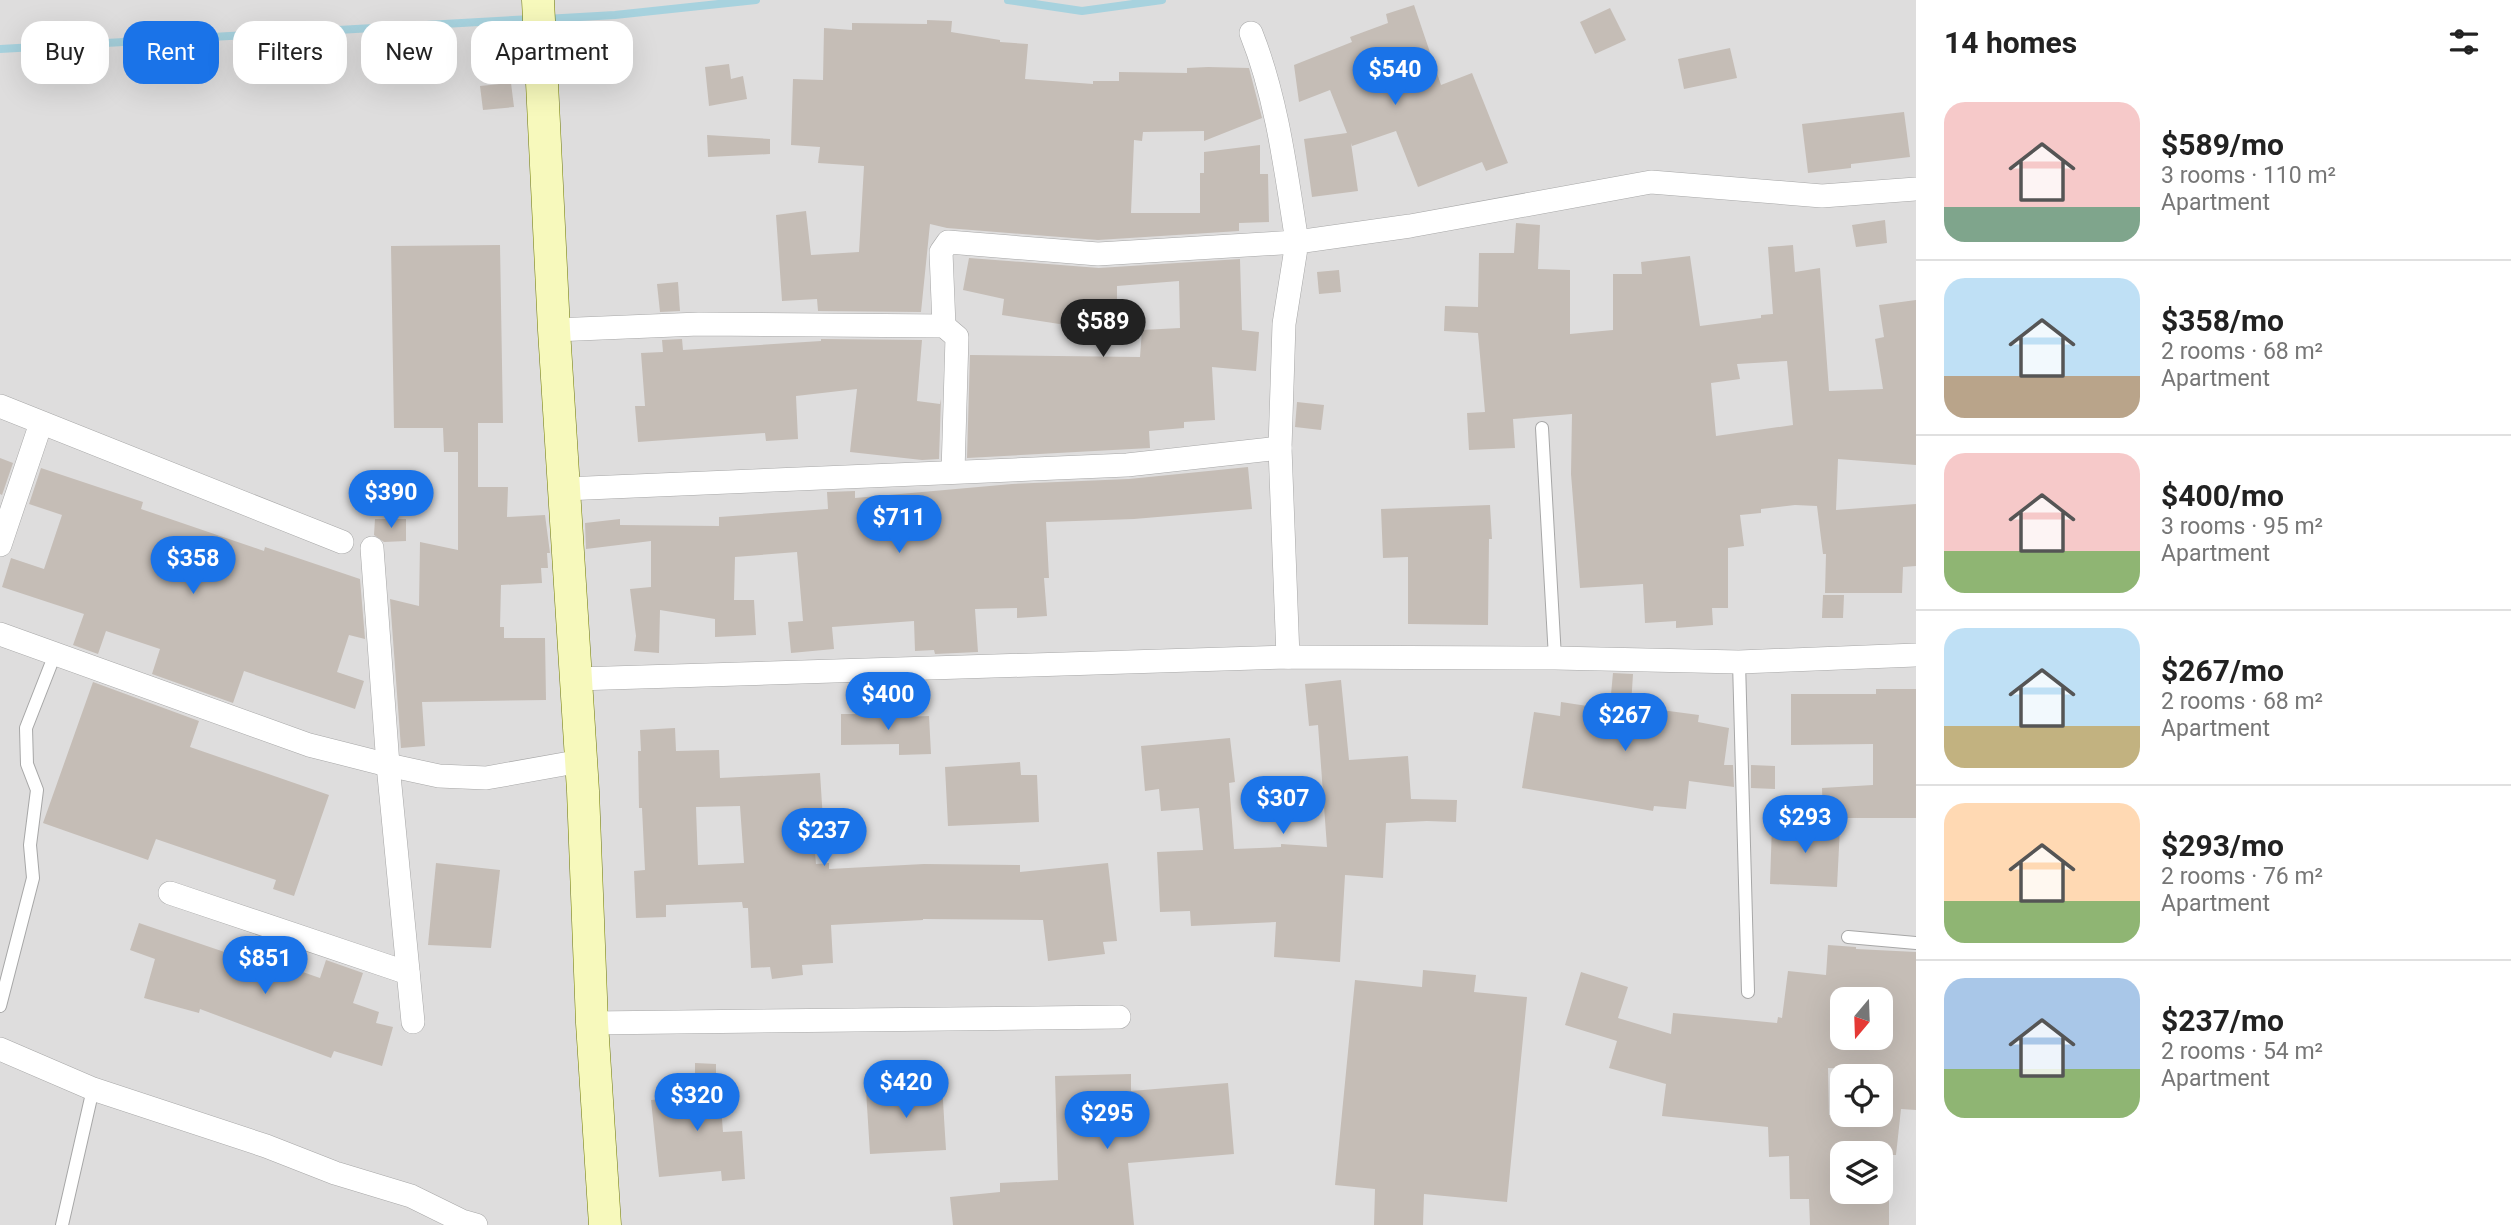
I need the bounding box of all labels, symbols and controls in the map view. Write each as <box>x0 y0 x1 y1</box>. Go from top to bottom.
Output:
chip: Buy <box>21 21 109 84</box>
chip: Rent <box>123 21 219 84</box>
chip: Filters <box>233 21 347 84</box>
chip: New <box>361 21 457 84</box>
chip: Apartment <box>471 21 633 84</box>
icon: filters <box>2445 23 2483 61</box>
text: 14 homes <box>1944 25 2077 60</box>
pin: $540 <box>1354 48 1436 107</box>
text: $540 <box>1369 56 1421 83</box>
text: $589/mo <box>2161 127 2284 162</box>
icon: home <box>2000 130 2084 214</box>
text: 3 rooms · 110 m² <box>2161 162 2336 189</box>
text: Apartment <box>2161 189 2270 216</box>
pin: $589 <box>1062 300 1144 359</box>
text: $358/mo <box>2161 303 2284 338</box>
icon: home <box>2000 306 2084 390</box>
text: $589 <box>1077 308 1129 335</box>
text: 2 rooms · 68 m² <box>2161 338 2323 365</box>
text: Apartment <box>2161 365 2270 392</box>
pin: $390 <box>350 470 432 530</box>
text: $400/mo <box>2161 478 2284 513</box>
text: $390 <box>365 479 417 506</box>
icon: home <box>2000 481 2084 565</box>
pin: $711 <box>858 496 940 555</box>
text: $711 <box>873 504 925 531</box>
text: 3 rooms · 95 m² <box>2161 513 2323 540</box>
pin: $358 <box>152 536 234 596</box>
text: Apartment <box>2161 540 2270 567</box>
text: $358 <box>167 545 219 572</box>
text: $267/mo <box>2161 653 2284 688</box>
icon: home <box>2000 656 2084 740</box>
pin: $400 <box>847 672 929 732</box>
text: $400 <box>862 681 914 708</box>
text: 2 rooms · 68 m² <box>2161 688 2323 715</box>
pin: $267 <box>1584 694 1666 753</box>
text: $267 <box>1599 702 1651 729</box>
text: Apartment <box>2161 715 2270 742</box>
pin: $307 <box>1242 776 1324 836</box>
text: $307 <box>1257 785 1309 812</box>
pin: $293 <box>1764 796 1846 855</box>
text: $293 <box>1779 804 1831 831</box>
pin: $237 <box>783 808 865 868</box>
text: $237 <box>798 817 850 844</box>
text: $293/mo <box>2161 828 2284 863</box>
icon: home <box>2000 831 2084 915</box>
text: 2 rooms · 76 m² <box>2161 863 2323 890</box>
text: Apartment <box>2161 890 2270 917</box>
pin: $851 <box>224 936 306 996</box>
text: $851 <box>239 945 291 972</box>
north arrow <box>1830 987 1894 1050</box>
map controls <box>1830 987 1893 1204</box>
text: $237/mo <box>2161 1003 2284 1038</box>
icon: home <box>2000 1006 2084 1090</box>
text: 2 rooms · 54 m² <box>2161 1038 2323 1065</box>
pin: $420 <box>865 1060 947 1120</box>
button: locate <box>1830 1064 1893 1127</box>
text: Apartment <box>2161 1065 2270 1092</box>
text: $420 <box>880 1069 932 1096</box>
pin: $320 <box>656 1074 738 1133</box>
text: $320 <box>671 1082 723 1109</box>
pin: $295 <box>1066 1092 1148 1151</box>
text: $295 <box>1081 1100 1133 1127</box>
button: layers <box>1830 1141 1893 1204</box>

